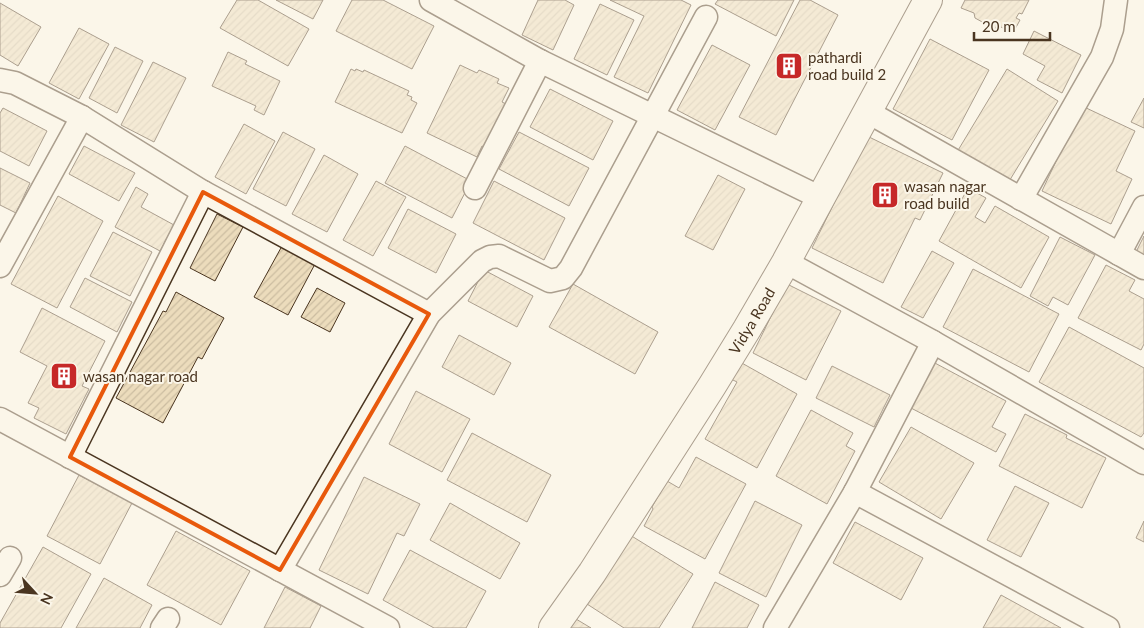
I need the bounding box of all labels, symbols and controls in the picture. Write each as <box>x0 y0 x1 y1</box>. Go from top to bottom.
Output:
scale bar <box>974 10 1050 42</box>
text: 20 m <box>982 17 1016 35</box>
place label: pathardi road build 2 <box>808 48 886 83</box>
building icon: pathardi road build 2 <box>774 51 804 81</box>
place label: wasan nagar road build <box>904 177 986 212</box>
building icon: wasan nagar road build <box>870 180 900 210</box>
street label: Vidya Road <box>725 284 778 357</box>
building icon: wasan nagar road <box>49 361 79 391</box>
place label: wasan nagar road <box>83 367 198 385</box>
north arrow <box>10 568 60 618</box>
text: N <box>37 590 57 607</box>

